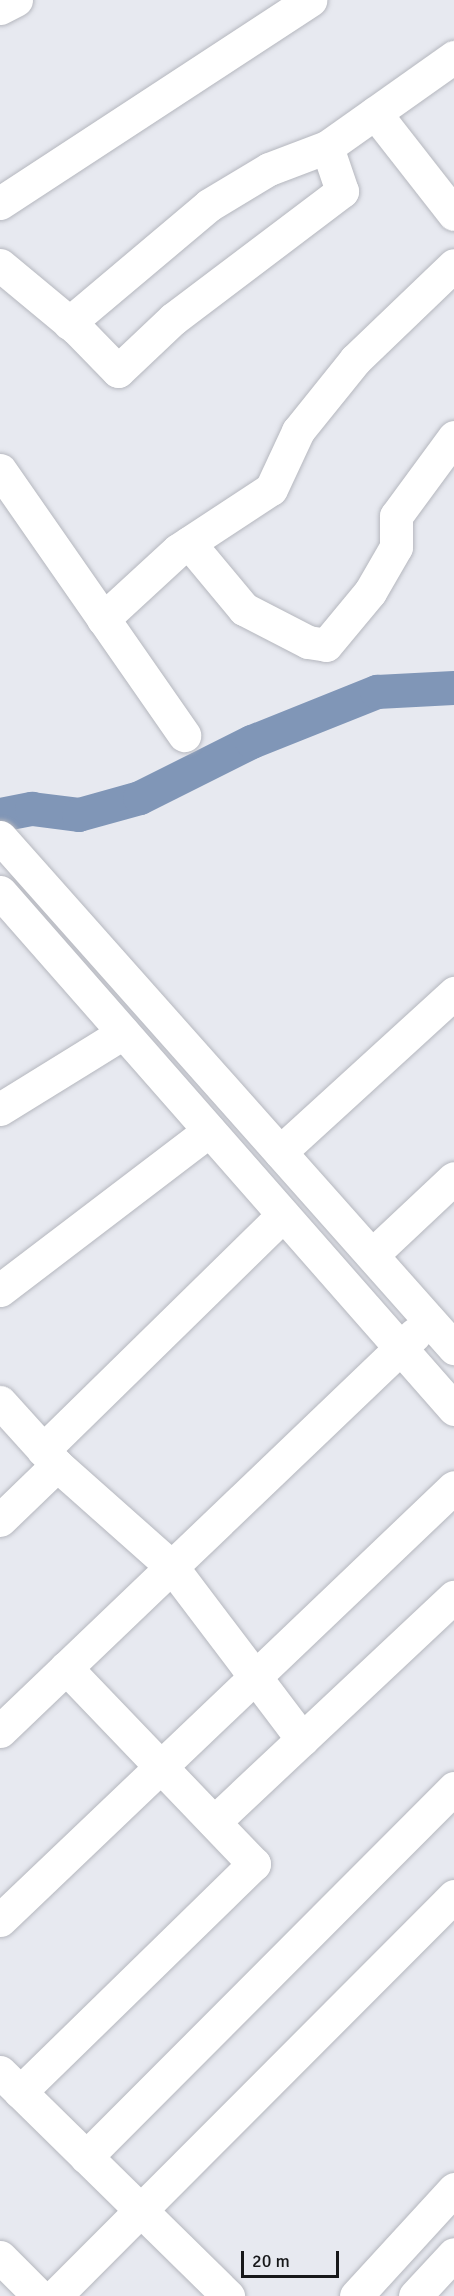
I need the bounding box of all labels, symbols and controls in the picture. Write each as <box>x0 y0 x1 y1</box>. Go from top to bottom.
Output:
scale bar <box>244 2239 342 2277</box>
text: 20 m <box>252 2250 290 2272</box>

